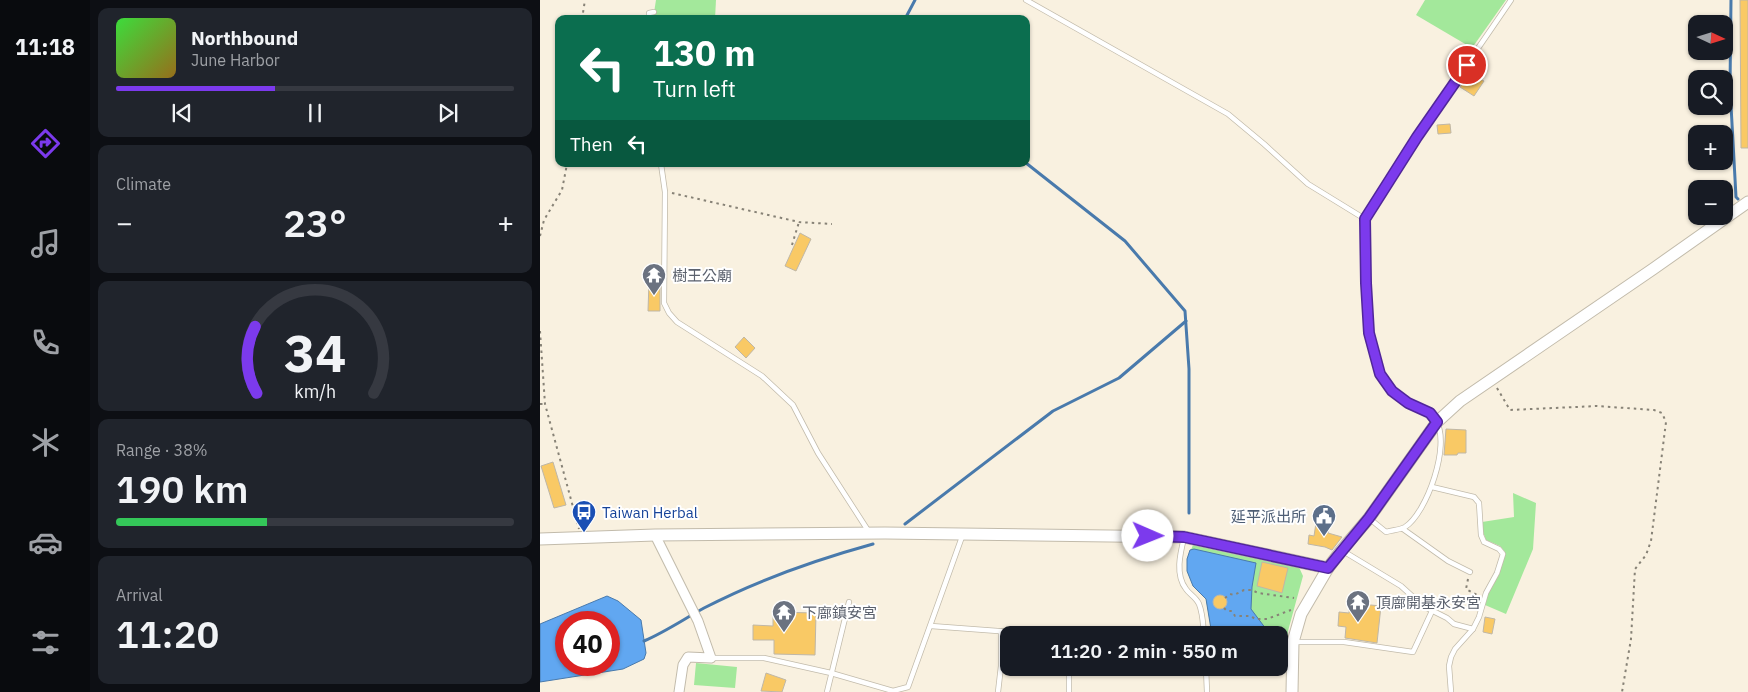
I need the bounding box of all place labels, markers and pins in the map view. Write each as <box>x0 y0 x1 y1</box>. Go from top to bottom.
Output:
pin <box>1446 44 1488 86</box>
temple icon: 樹王公廟 <box>641 262 667 296</box>
place label: 樹王公廟 <box>672 266 732 285</box>
bus stop icon: Taiwan Herbal <box>571 499 597 533</box>
place label: Taiwan Herbal <box>602 503 698 522</box>
public building icon: 延平派出所 <box>1311 503 1337 537</box>
place label: 延平派出所 <box>1231 507 1306 526</box>
temple icon: 頂廍開基永安宮 <box>1345 589 1371 623</box>
place label: 頂廍開基永安宮 <box>1376 593 1481 612</box>
temple icon: 下廍鎮安宮 <box>771 599 797 633</box>
place label: 下廍鎮安宮 <box>802 603 877 622</box>

